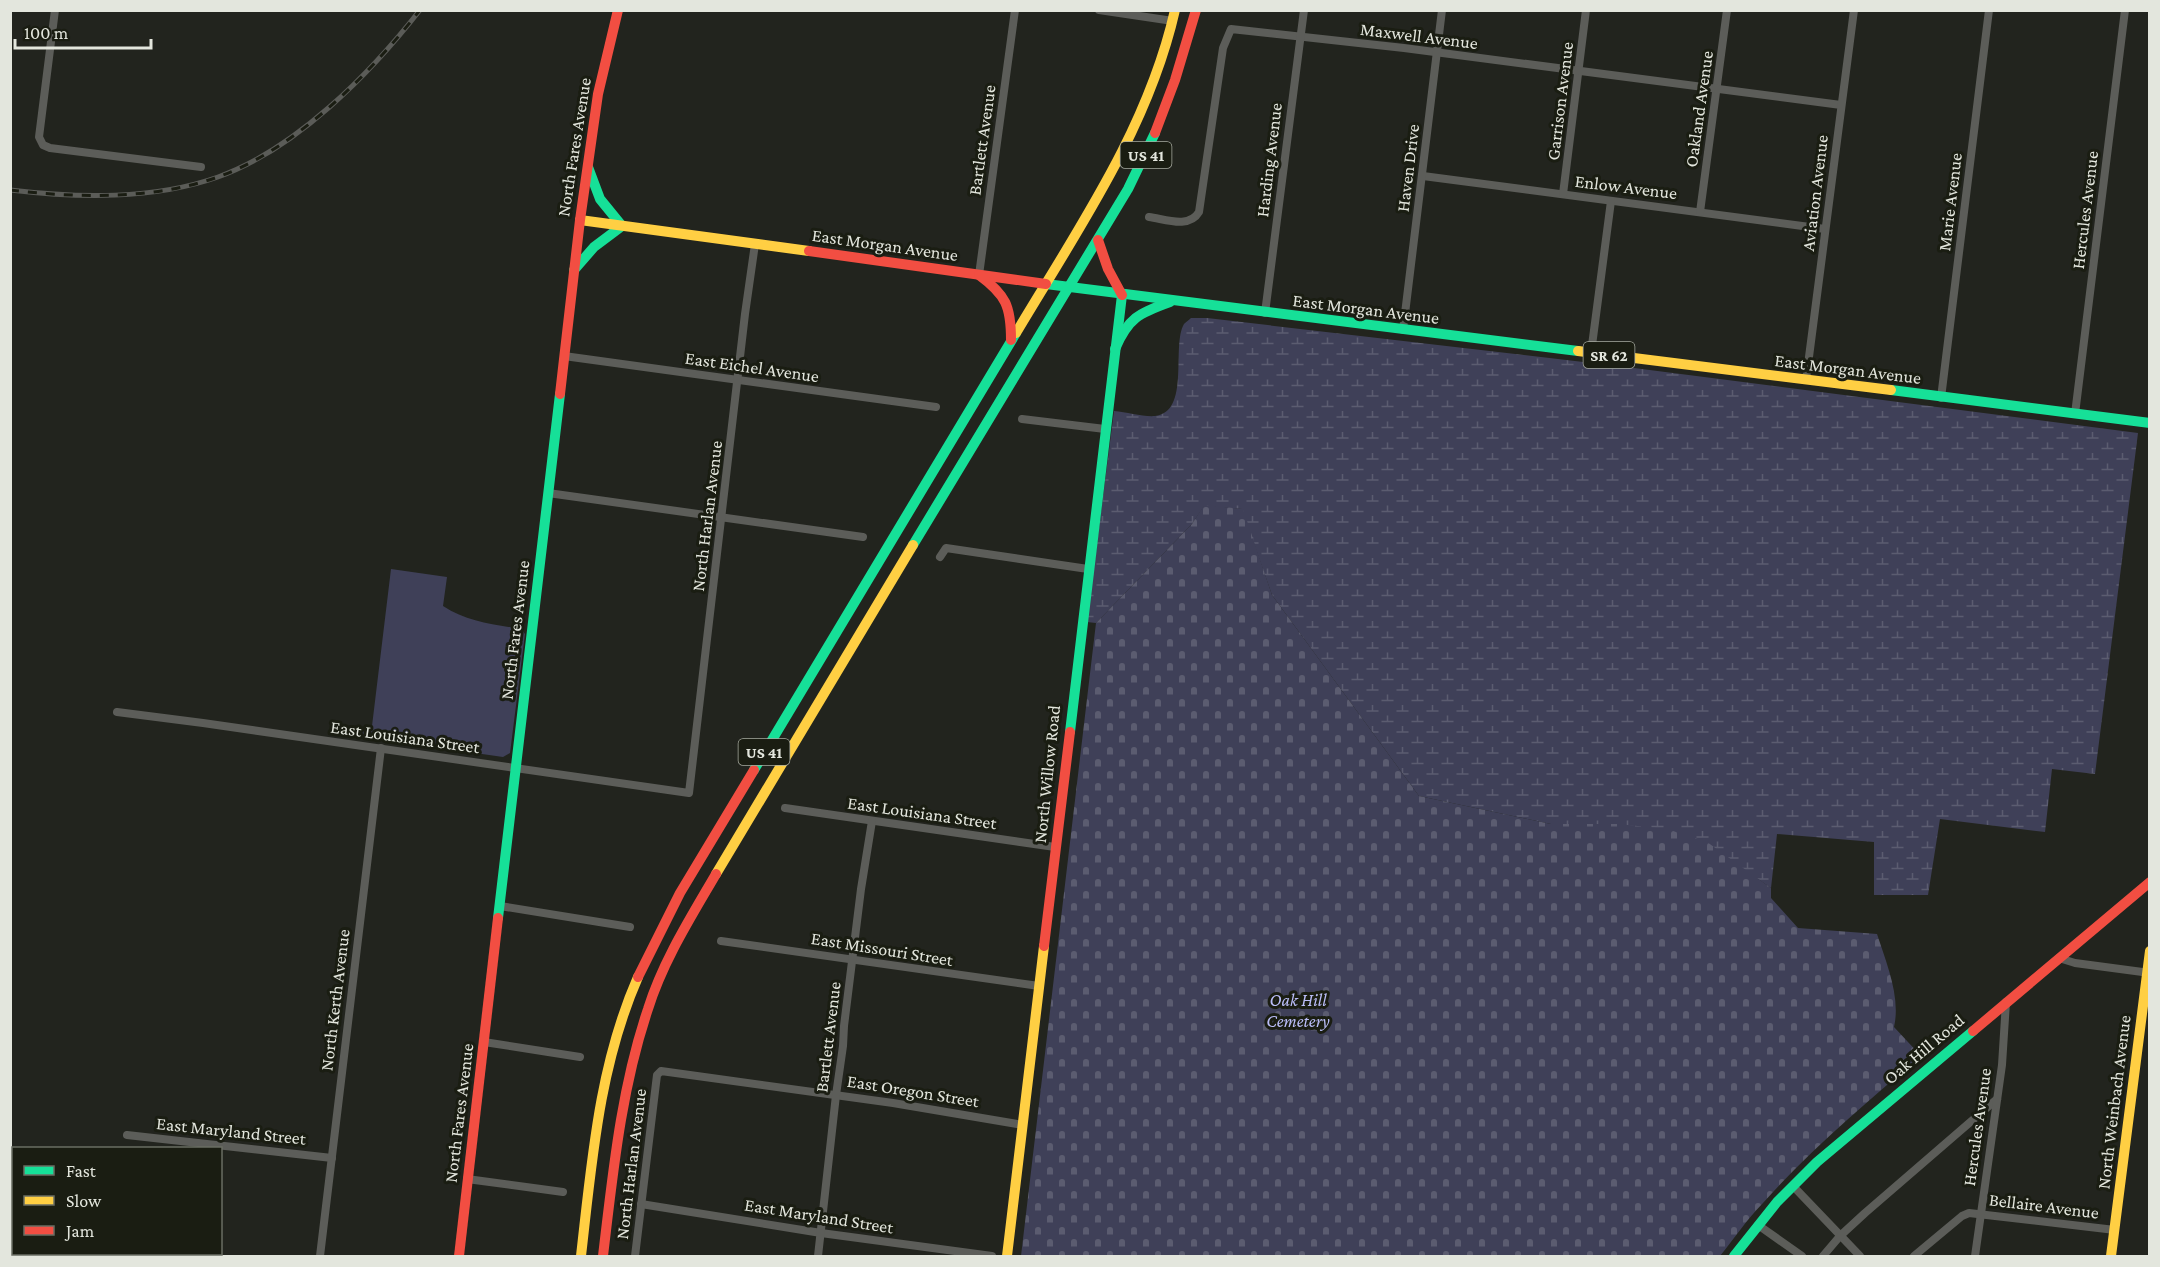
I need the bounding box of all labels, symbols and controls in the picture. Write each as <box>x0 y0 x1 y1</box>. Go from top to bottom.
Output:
scale bar <box>15 12 152 50</box>
street label: Maxwell Avenue <box>1359 19 1479 53</box>
text: 100 m <box>24 23 69 43</box>
street label: Garrison Avenue <box>1543 40 1577 161</box>
street label: Oakland Avenue <box>1681 49 1717 169</box>
street label: North Fares Avenue <box>553 76 595 218</box>
street label: Bartlett Avenue <box>964 83 1000 197</box>
street label: Harding Avenue <box>1252 102 1286 218</box>
street label: Haven Drive <box>1393 123 1423 213</box>
street label: Aviation Avenue <box>1798 134 1832 252</box>
road number: US 41 <box>1120 142 1172 168</box>
street label: Hercules Avenue <box>2068 150 2102 270</box>
street label: Marie Avenue <box>1934 152 1966 252</box>
street label: Enlow Avenue <box>1574 171 1678 203</box>
street label: East Morgan Avenue <box>811 225 959 265</box>
street label: East Morgan Avenue <box>1292 290 1440 328</box>
road number: SR 62 <box>1584 342 1634 368</box>
street label: East Eichel Avenue <box>684 348 820 386</box>
street label: East Morgan Avenue <box>1774 350 1922 388</box>
street label: North Harlan Avenue <box>688 439 726 592</box>
street label: North Fares Avenue <box>497 559 533 701</box>
street label: North Willow Road <box>1030 704 1064 844</box>
street label: East Louisiana Street <box>329 717 482 758</box>
road number: US 41 <box>738 739 789 765</box>
street label: East Louisiana Street <box>846 793 999 834</box>
street label: North Kerth Avenue <box>316 928 354 1072</box>
street label: East Missouri Street <box>810 928 955 970</box>
street label: Bartlett Avenue <box>811 980 845 1094</box>
park label: Oak Hill Cemetery <box>1266 990 1330 1031</box>
street label: Oak Hill Road <box>1880 1009 1968 1088</box>
street label: North Weinbach Avenue <box>2093 1014 2135 1190</box>
street label: North Fares Avenue <box>441 1042 477 1184</box>
street label: Hercules Avenue <box>1959 1067 1995 1187</box>
street label: East Oregon Street <box>846 1071 981 1111</box>
street label: North Harlan Avenue <box>612 1087 650 1240</box>
street label: East Maryland Street <box>155 1113 308 1149</box>
legend <box>12 1147 222 1255</box>
text: Fast <box>66 1161 97 1181</box>
street label: Bellaire Avenue <box>1988 1189 2100 1223</box>
text: Slow <box>66 1191 102 1211</box>
street label: East Maryland Street <box>743 1194 896 1238</box>
text: Jam <box>64 1221 95 1241</box>

